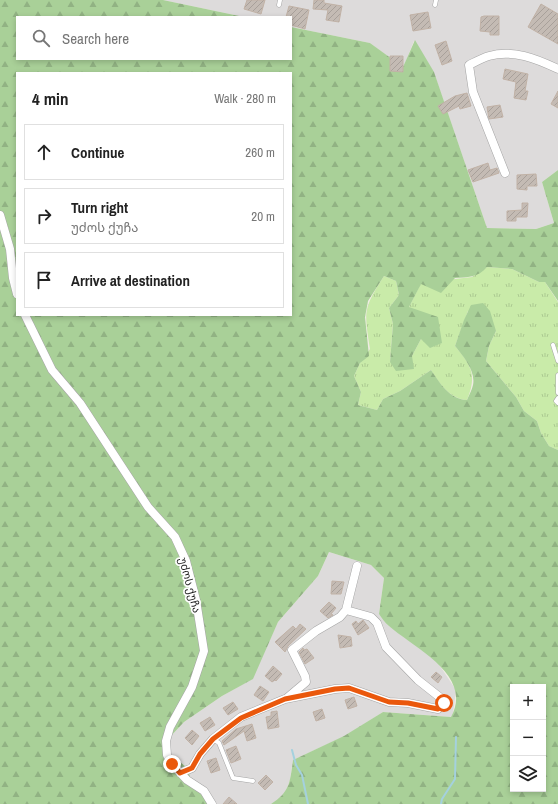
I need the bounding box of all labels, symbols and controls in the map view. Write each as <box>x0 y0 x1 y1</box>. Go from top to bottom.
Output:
search box <box>16 16 292 60</box>
icon: search <box>30 27 52 49</box>
text: Search here <box>62 28 129 49</box>
text: 4 min <box>32 87 68 110</box>
text: Walk · 280 m <box>214 90 276 107</box>
icon: ahead <box>33 141 55 163</box>
text: Continue <box>71 142 124 163</box>
text: 260 m <box>245 144 275 161</box>
text: Turn right <box>71 197 128 218</box>
icon: right <box>33 205 55 227</box>
text: 20 m <box>251 208 275 225</box>
text: უძოს ქუჩა <box>71 219 138 236</box>
icon: arrive <box>33 269 55 291</box>
text: Arrive at destination <box>71 270 190 291</box>
street label: უძოს ქუჩა <box>176 556 204 614</box>
map controls <box>510 684 546 792</box>
button: + <box>510 684 546 720</box>
route start <box>435 694 453 712</box>
button: − <box>510 720 546 756</box>
route end <box>163 755 181 773</box>
button: layers <box>510 756 546 792</box>

